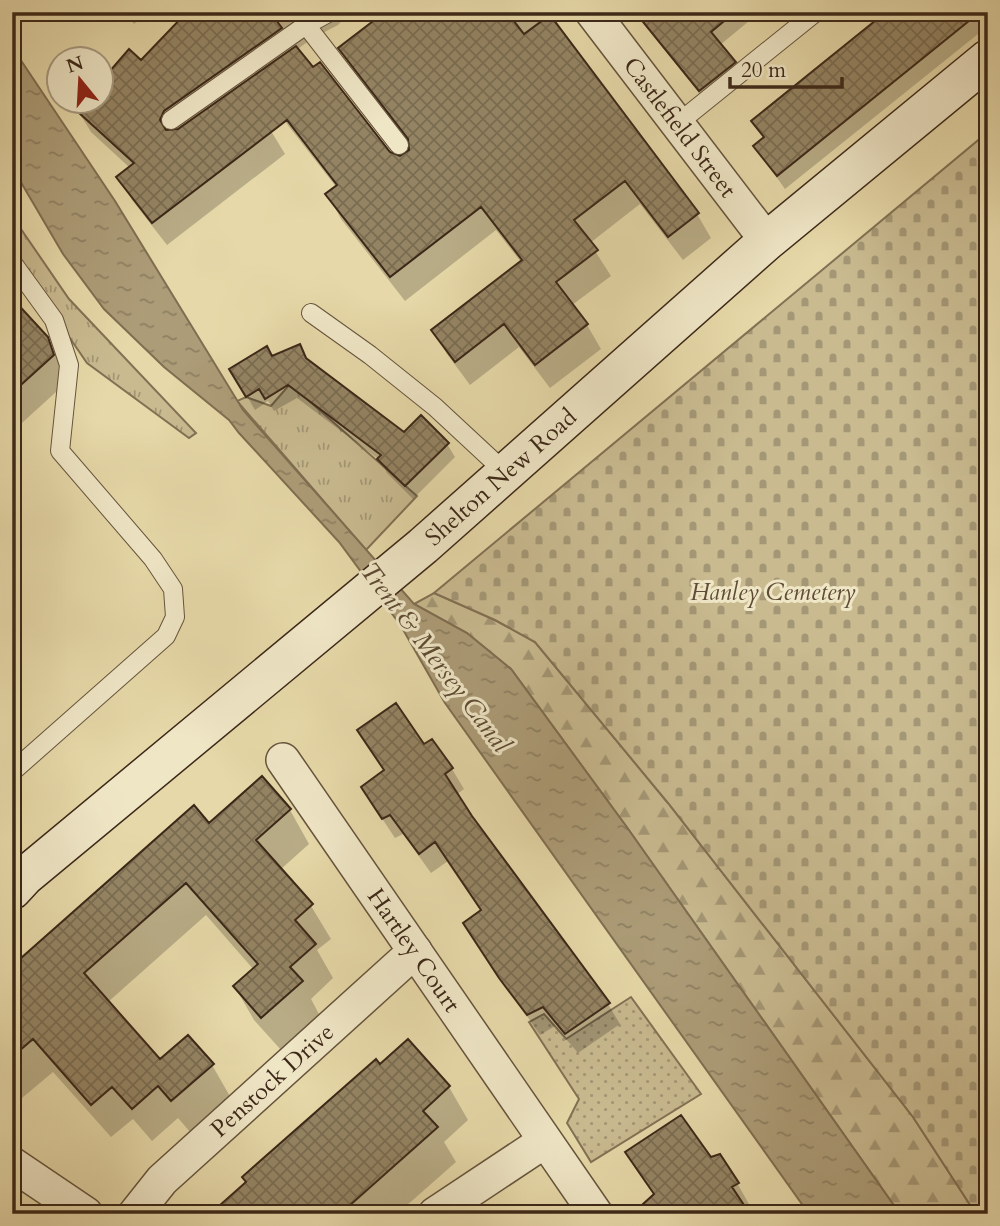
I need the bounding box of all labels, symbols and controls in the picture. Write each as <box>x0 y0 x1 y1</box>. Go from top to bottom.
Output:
north arrow <box>46 46 116 116</box>
scale bar <box>730 46 842 90</box>
text: N <box>63 50 87 80</box>
street label: Castlefield Street <box>615 50 744 205</box>
text: 20 m <box>741 56 786 85</box>
street label: Shelton New Road <box>418 401 584 554</box>
water label: Trent & Mersey Canal <box>352 555 519 761</box>
park label: Hanley Cemetery <box>690 576 856 609</box>
street label: Hartley Court <box>359 882 468 1019</box>
street label: Penstock Drive <box>204 1016 341 1145</box>

